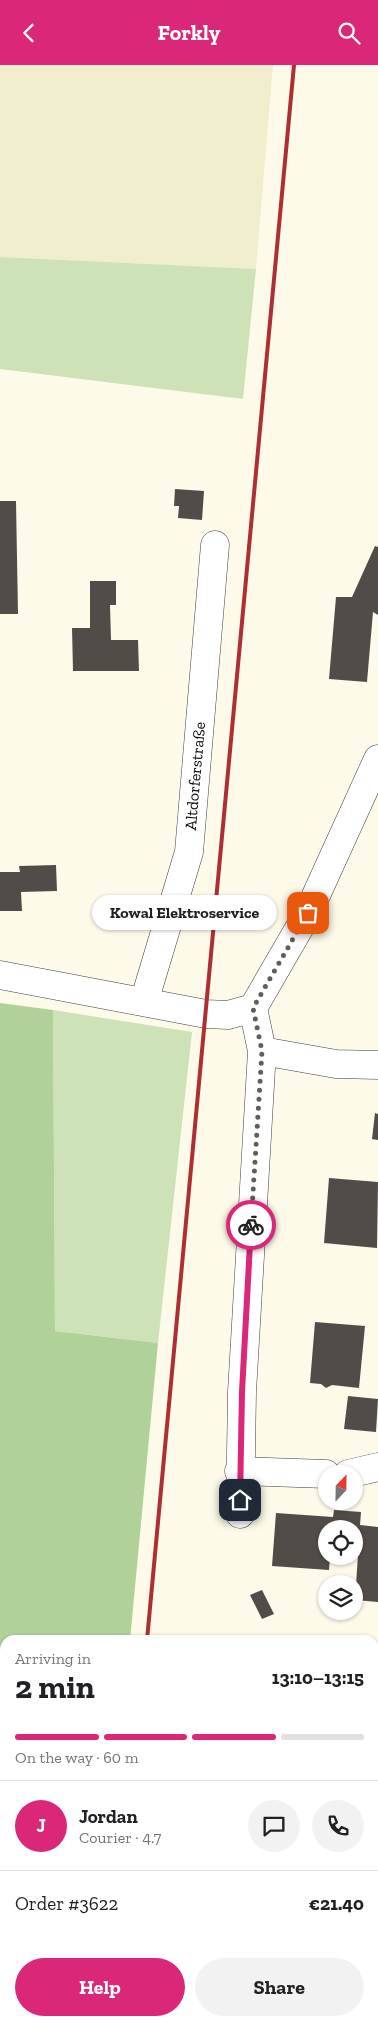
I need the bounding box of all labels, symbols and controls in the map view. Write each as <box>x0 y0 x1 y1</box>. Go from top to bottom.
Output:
icon: back <box>15 19 43 47</box>
text: Forkly <box>158 19 220 46</box>
icon: search <box>335 19 363 47</box>
street label: Altdorferstraße <box>181 721 209 831</box>
pin <box>287 892 329 934</box>
callout: Kowal Elektroservice <box>93 895 278 931</box>
icon: bag <box>294 899 322 927</box>
text: Kowal Elektroservice <box>110 903 259 922</box>
courier <box>226 1200 276 1250</box>
icon: bike <box>237 1211 265 1239</box>
north arrow <box>318 1465 362 1510</box>
map controls <box>318 1465 363 1620</box>
pin <box>219 1479 261 1521</box>
icon: home <box>226 1486 254 1514</box>
button: locate <box>318 1520 363 1565</box>
button: layers <box>318 1575 363 1620</box>
text: Arriving in <box>15 1649 91 1668</box>
text: 13:10–13:15 <box>272 1666 364 1689</box>
text: 2 min <box>15 1668 95 1706</box>
text: On the way · 60 m <box>15 1748 139 1767</box>
button: chat <box>248 1800 300 1852</box>
button: phone <box>312 1800 364 1852</box>
text: Jordan <box>79 1805 138 1828</box>
text: J <box>36 1814 46 1837</box>
text: Courier · 4.7 <box>79 1828 161 1847</box>
text: Order #3622 <box>15 1892 118 1915</box>
text: €21.40 <box>309 1892 364 1915</box>
button: Help <box>15 1958 185 2016</box>
button: Share <box>195 1958 364 2016</box>

